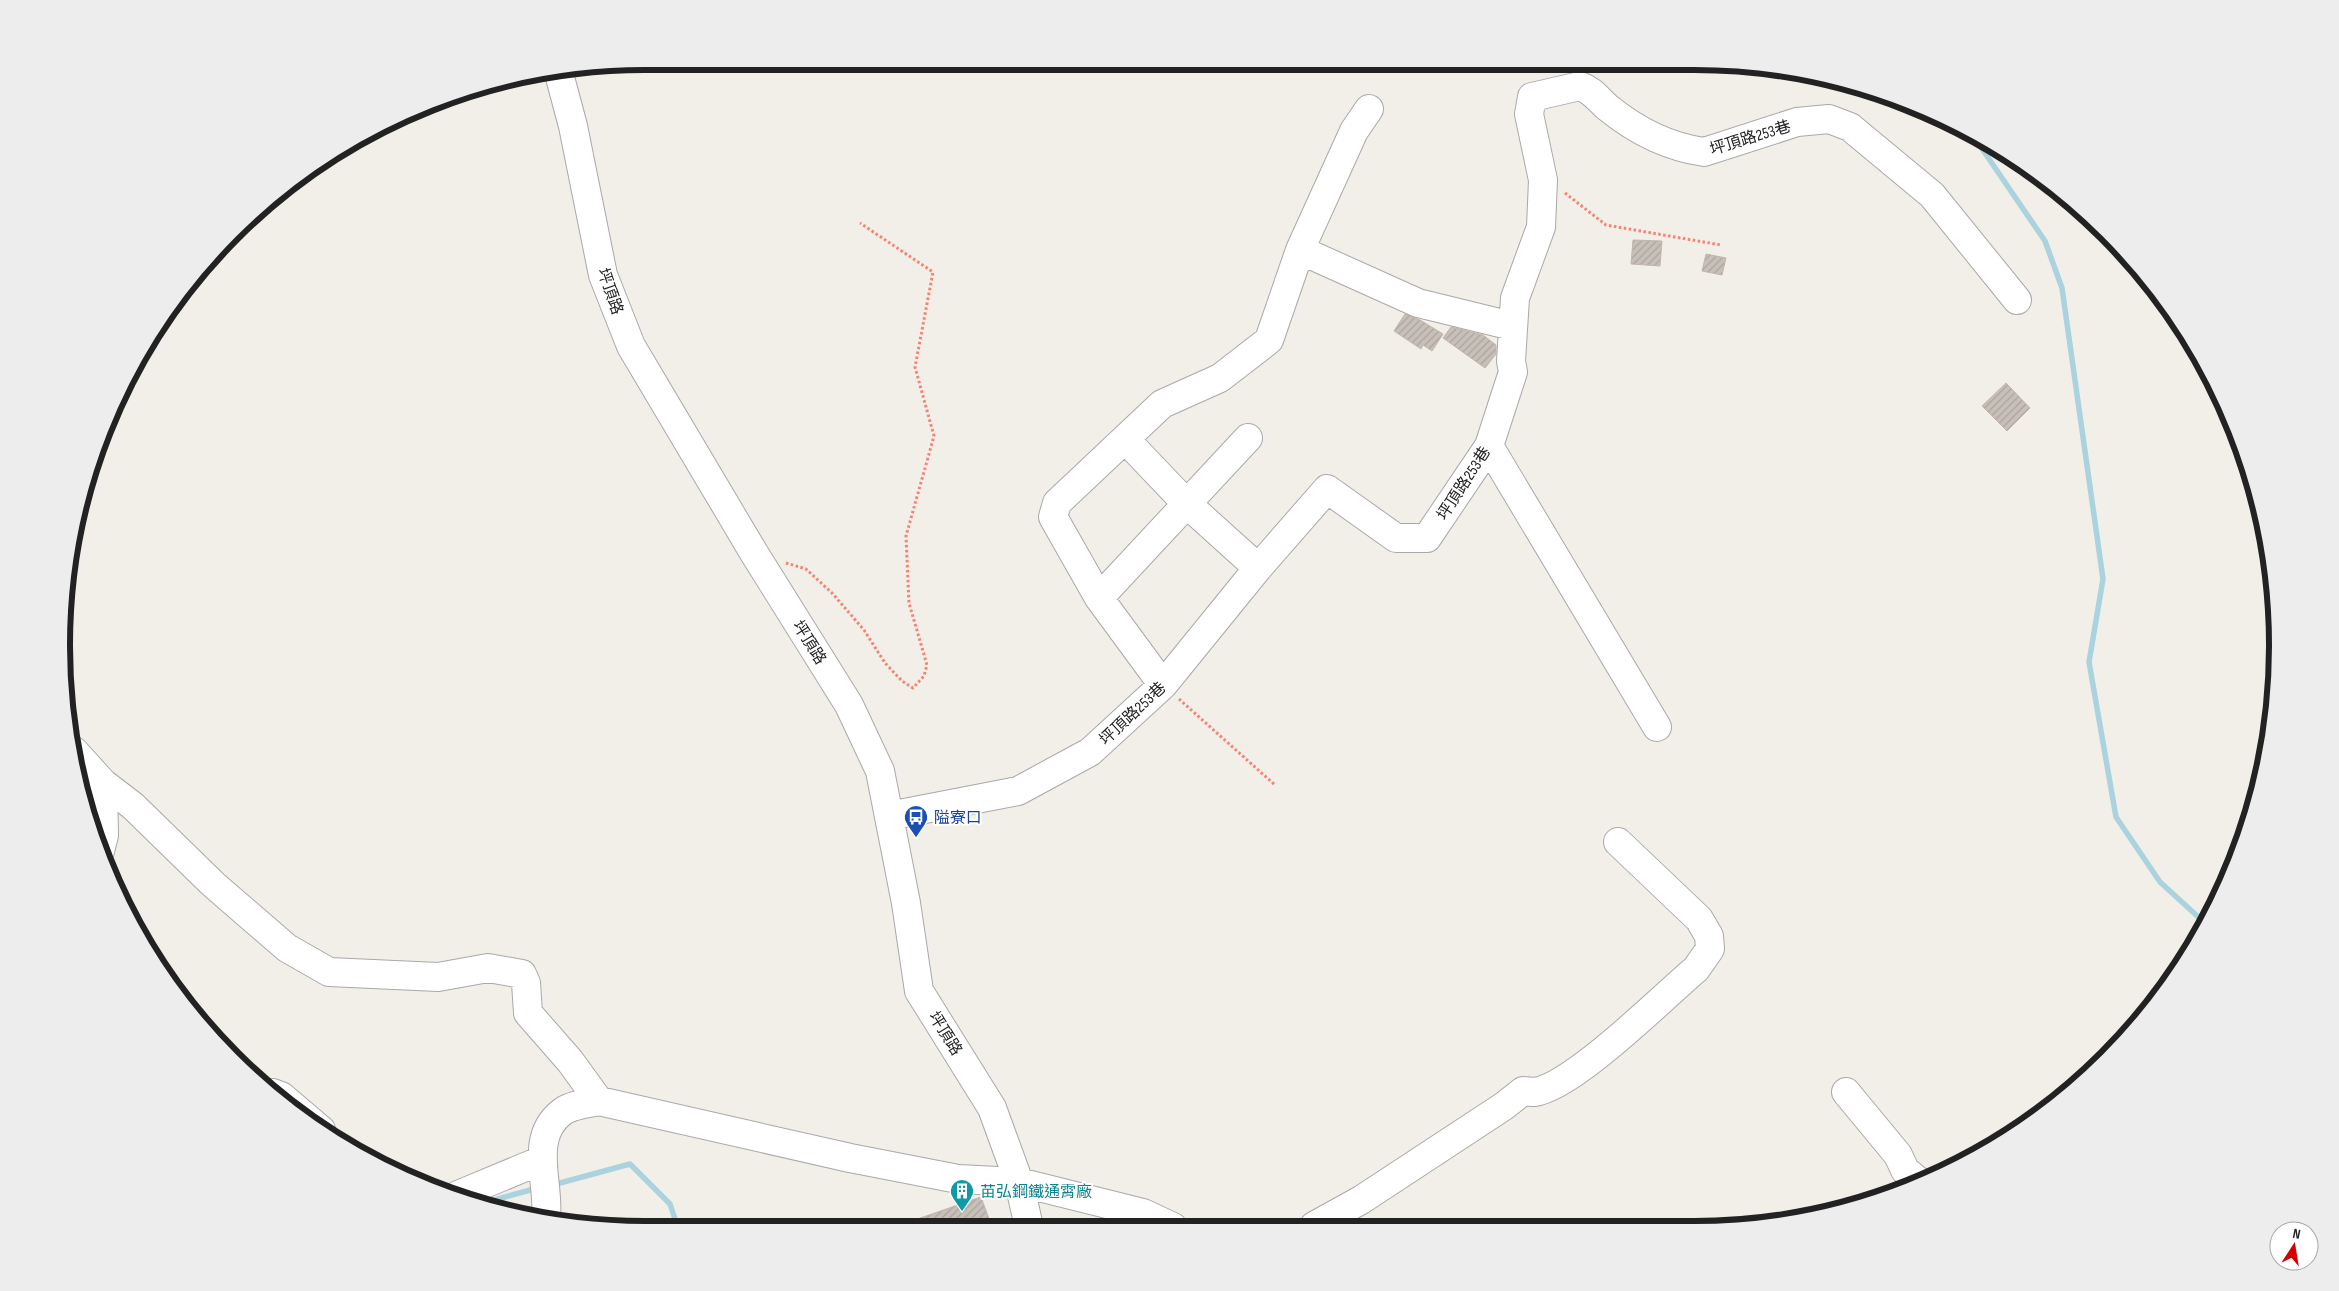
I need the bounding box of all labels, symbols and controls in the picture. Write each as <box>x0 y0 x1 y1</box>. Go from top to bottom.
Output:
street label: 坪頂路253巷 <box>1708 117 1793 160</box>
street label: 坪頂路 <box>593 266 626 317</box>
street label: 坪頂路253巷 <box>1433 444 1495 524</box>
street label: 坪頂路 <box>788 617 830 668</box>
street label: 坪頂路253巷 <box>1096 679 1170 750</box>
bus stop icon: 隘寮口 <box>903 804 929 838</box>
place label: 隘寮口 <box>934 809 982 828</box>
street label: 坪頂路 <box>924 1008 966 1059</box>
building icon: 苗弘鋼鐵通霄廠 <box>949 1178 975 1212</box>
place label: 苗弘鋼鐵通霄廠 <box>980 1183 1092 1202</box>
north arrow <box>2269 1221 2319 1271</box>
text: N <box>2291 1225 2302 1243</box>

